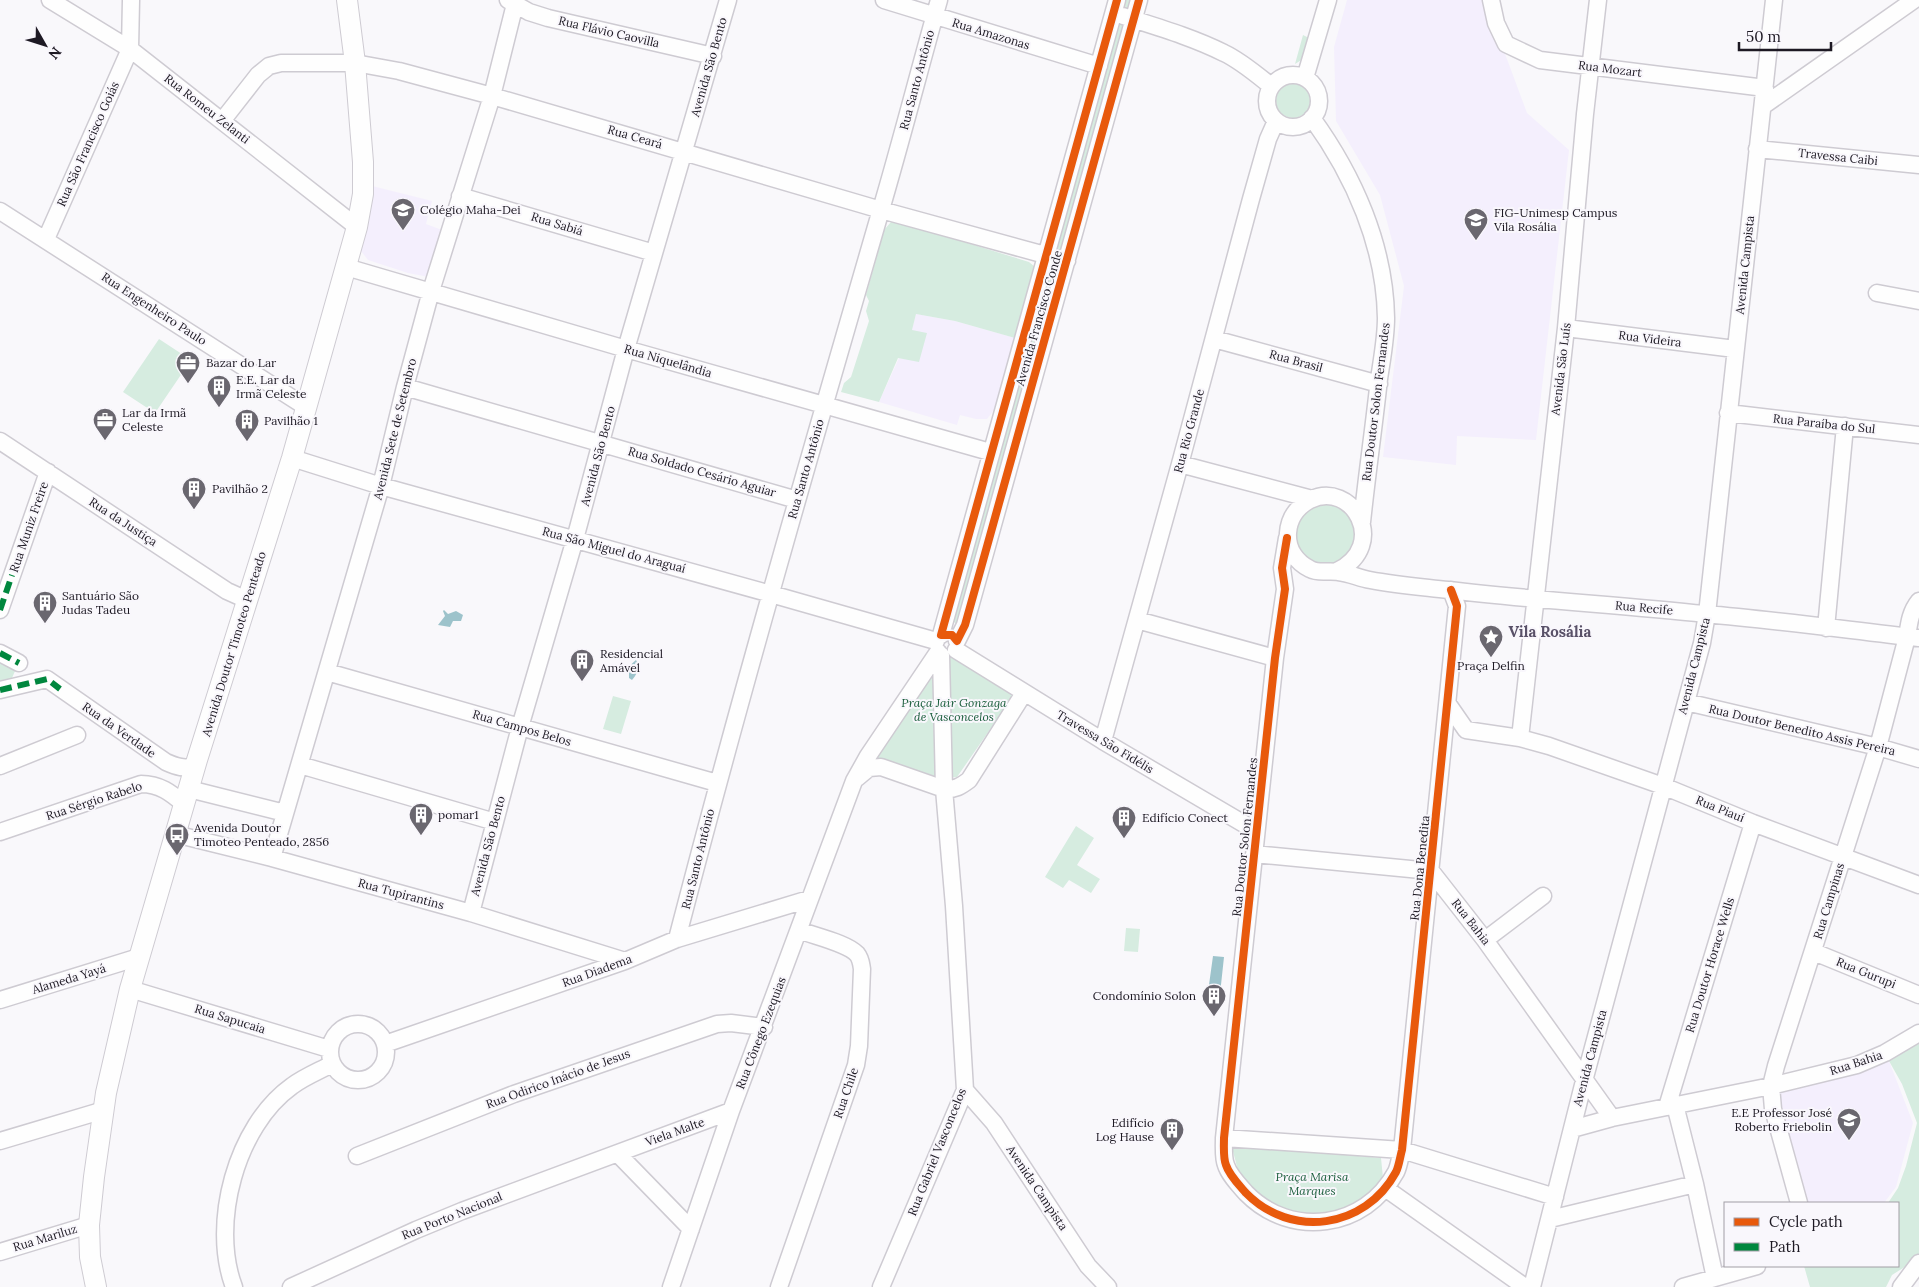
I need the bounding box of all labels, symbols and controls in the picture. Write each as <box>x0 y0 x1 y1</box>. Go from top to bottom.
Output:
street label: Rua Flávio Caovilla <box>557 13 661 50</box>
street label: Avenida São Bento <box>687 15 730 119</box>
street label: Rua Amazonas <box>950 15 1032 53</box>
north arrow <box>20 20 70 70</box>
scale bar <box>1739 20 1832 52</box>
text: 50 m <box>1746 27 1781 46</box>
street label: Rua Santo Antônio <box>896 28 937 132</box>
text: N <box>45 43 66 63</box>
street label: Rua Mozart <box>1577 57 1643 80</box>
street label: Rua Romeu Zelanti <box>161 71 253 147</box>
street label: Rua São Francisco Goiás <box>53 79 122 209</box>
street label: Rua Ceará <box>606 122 664 152</box>
street label: Travessa Caibi <box>1798 145 1879 168</box>
school or university icon: Colégio Maha-Dei <box>390 197 416 231</box>
place label: Colégio Maha-Dei <box>420 202 521 217</box>
place label: FIG-Unimesp Campus Vila Rosália <box>1493 205 1618 234</box>
school or university icon: FIG-Unimesp Campus Vila Rosália <box>1463 207 1489 241</box>
street label: Rua Sabiá <box>529 209 585 239</box>
street label: Avenida Campista <box>1732 215 1757 316</box>
street label: Avenida Francisco Conde <box>1012 248 1065 388</box>
street label: Rua Engenheiro Paulo <box>99 269 210 348</box>
street label: Rua Doutor Solon Fernandes <box>1358 321 1393 482</box>
street label: Avenida São Luís <box>1547 321 1574 417</box>
street label: Rua Videira <box>1618 327 1682 350</box>
street label: Rua Niquelândia <box>623 341 714 380</box>
street label: Rua Brasil <box>1268 346 1325 375</box>
office icon: Bazar do Lar <box>175 350 201 384</box>
place label: Bazar do Lar <box>206 355 277 370</box>
street label: Avenida Sete de Setembro <box>369 356 419 502</box>
place label: E.E. Lar da Irmã Celeste <box>236 372 307 401</box>
building icon: E.E. Lar da Irmã Celeste <box>206 374 232 408</box>
street label: Rua Rio Grande <box>1170 387 1207 475</box>
street label: Avenida São Bento <box>577 404 618 508</box>
place label: Lar da Irmã Celeste <box>122 405 186 434</box>
office icon: Lar da Irmã Celeste <box>92 407 118 441</box>
building icon: Pavilhão 1 <box>234 408 260 442</box>
street label: Rua Paraíba do Sul <box>1772 411 1876 436</box>
place label: Pavilhão 1 <box>264 413 318 428</box>
street label: Rua Santo Antônio <box>784 417 827 520</box>
street label: Rua Soldado Cesário Aguiar <box>626 443 779 500</box>
building icon: Pavilhão 2 <box>181 476 207 510</box>
street label: Rua Muniz Freire <box>6 479 51 574</box>
place label: Pavilhão 2 <box>212 481 268 496</box>
street label: Rua da Justiça <box>86 494 160 549</box>
street label: Rua São Miguel do Araguaí <box>541 523 687 576</box>
street label: Avenida Doutor Timoteo Penteado <box>198 550 269 739</box>
place label: Santuário São Judas Tadeu <box>61 588 139 617</box>
building icon: Santuário São Judas Tadeu <box>32 590 58 624</box>
street label: Rua Recife <box>1614 597 1674 618</box>
street label: Avenida Campista <box>1674 616 1713 717</box>
district label: Vila Rosália <box>1509 622 1592 641</box>
place icon: Praça Delfin <box>1478 624 1504 658</box>
place label: Residencial Amável <box>599 646 663 675</box>
building icon: Residencial Amável <box>569 648 595 682</box>
place label: Praça Delfin <box>1457 658 1525 673</box>
park label: Praça Jair Gonzaga de Vasconcelos <box>901 695 1007 724</box>
street label: Rua da Verdade <box>80 699 159 761</box>
street label: Rua Doutor Benedito Assis Pereira <box>1707 701 1897 758</box>
street label: Rua Campos Belos <box>471 706 574 749</box>
street label: Travessa São Fidélis <box>1054 707 1157 777</box>
street label: Rua Doutor Solon Fernandes <box>1229 756 1260 917</box>
street label: Rua Sérgio Rabelo <box>44 778 144 823</box>
street label: Rua Piauí <box>1694 792 1747 825</box>
street label: Avenida São Bento <box>467 794 508 898</box>
building icon: pomar1 <box>408 802 434 836</box>
building icon: Edifício Conect <box>1111 805 1137 839</box>
place label: pomar1 <box>438 807 479 822</box>
street label: Rua Santo Antônio <box>678 807 717 911</box>
place label: Edifício Conect <box>1142 810 1228 825</box>
street label: Rua Dona Benedita <box>1407 814 1432 921</box>
place label: Avenida Doutor Timoteo Penteado, 2856 <box>193 820 329 849</box>
bus stop icon: Avenida Doutor Timoteo Penteado, 2856 <box>164 822 190 856</box>
street label: Rua Campinas <box>1810 861 1847 941</box>
street label: Rua Tupirantins <box>356 875 446 912</box>
street label: Rua Doutor Horace Wells <box>1682 895 1737 1034</box>
street label: Rua Bahia <box>1449 896 1494 948</box>
street label: Rua Diadema <box>560 951 634 990</box>
street label: Rua Gurupi <box>1834 954 1898 991</box>
street label: Alameda Yayá <box>29 960 108 997</box>
street label: Rua Cônego Ezequias <box>732 974 789 1091</box>
building icon: Condomínio Solon <box>1201 983 1227 1017</box>
place label: Condomínio Solon <box>1093 988 1196 1003</box>
street label: Rua Sapucaia <box>193 1001 267 1036</box>
street label: Avenida Campista <box>1569 1008 1610 1109</box>
street label: Rua Odirico Inácio de Jesus <box>484 1045 632 1112</box>
street label: Rua Bahia <box>1828 1047 1884 1078</box>
street label: Rua Chile <box>830 1065 861 1120</box>
street label: Rua Gabriel Vasconcelos <box>904 1085 969 1218</box>
place label: E.E Professor José Roberto Friebolin <box>1731 1105 1832 1134</box>
school or university icon: E.E Professor José Roberto Friebolin <box>1836 1107 1862 1141</box>
street label: Viela Malte <box>642 1114 707 1149</box>
place label: Edifício Log Hause <box>1096 1115 1154 1144</box>
building icon: Edifício Log Hause <box>1159 1117 1185 1151</box>
street label: Avenida Campista <box>1003 1142 1071 1233</box>
park label: Praça Marisa Marques <box>1276 1169 1349 1198</box>
street label: Rua Porto Nacional <box>399 1189 504 1243</box>
legend <box>1724 1202 1899 1267</box>
text: Cycle path <box>1769 1212 1843 1231</box>
street label: Rua Mariluz <box>11 1221 79 1254</box>
text: Path <box>1769 1237 1800 1256</box>

